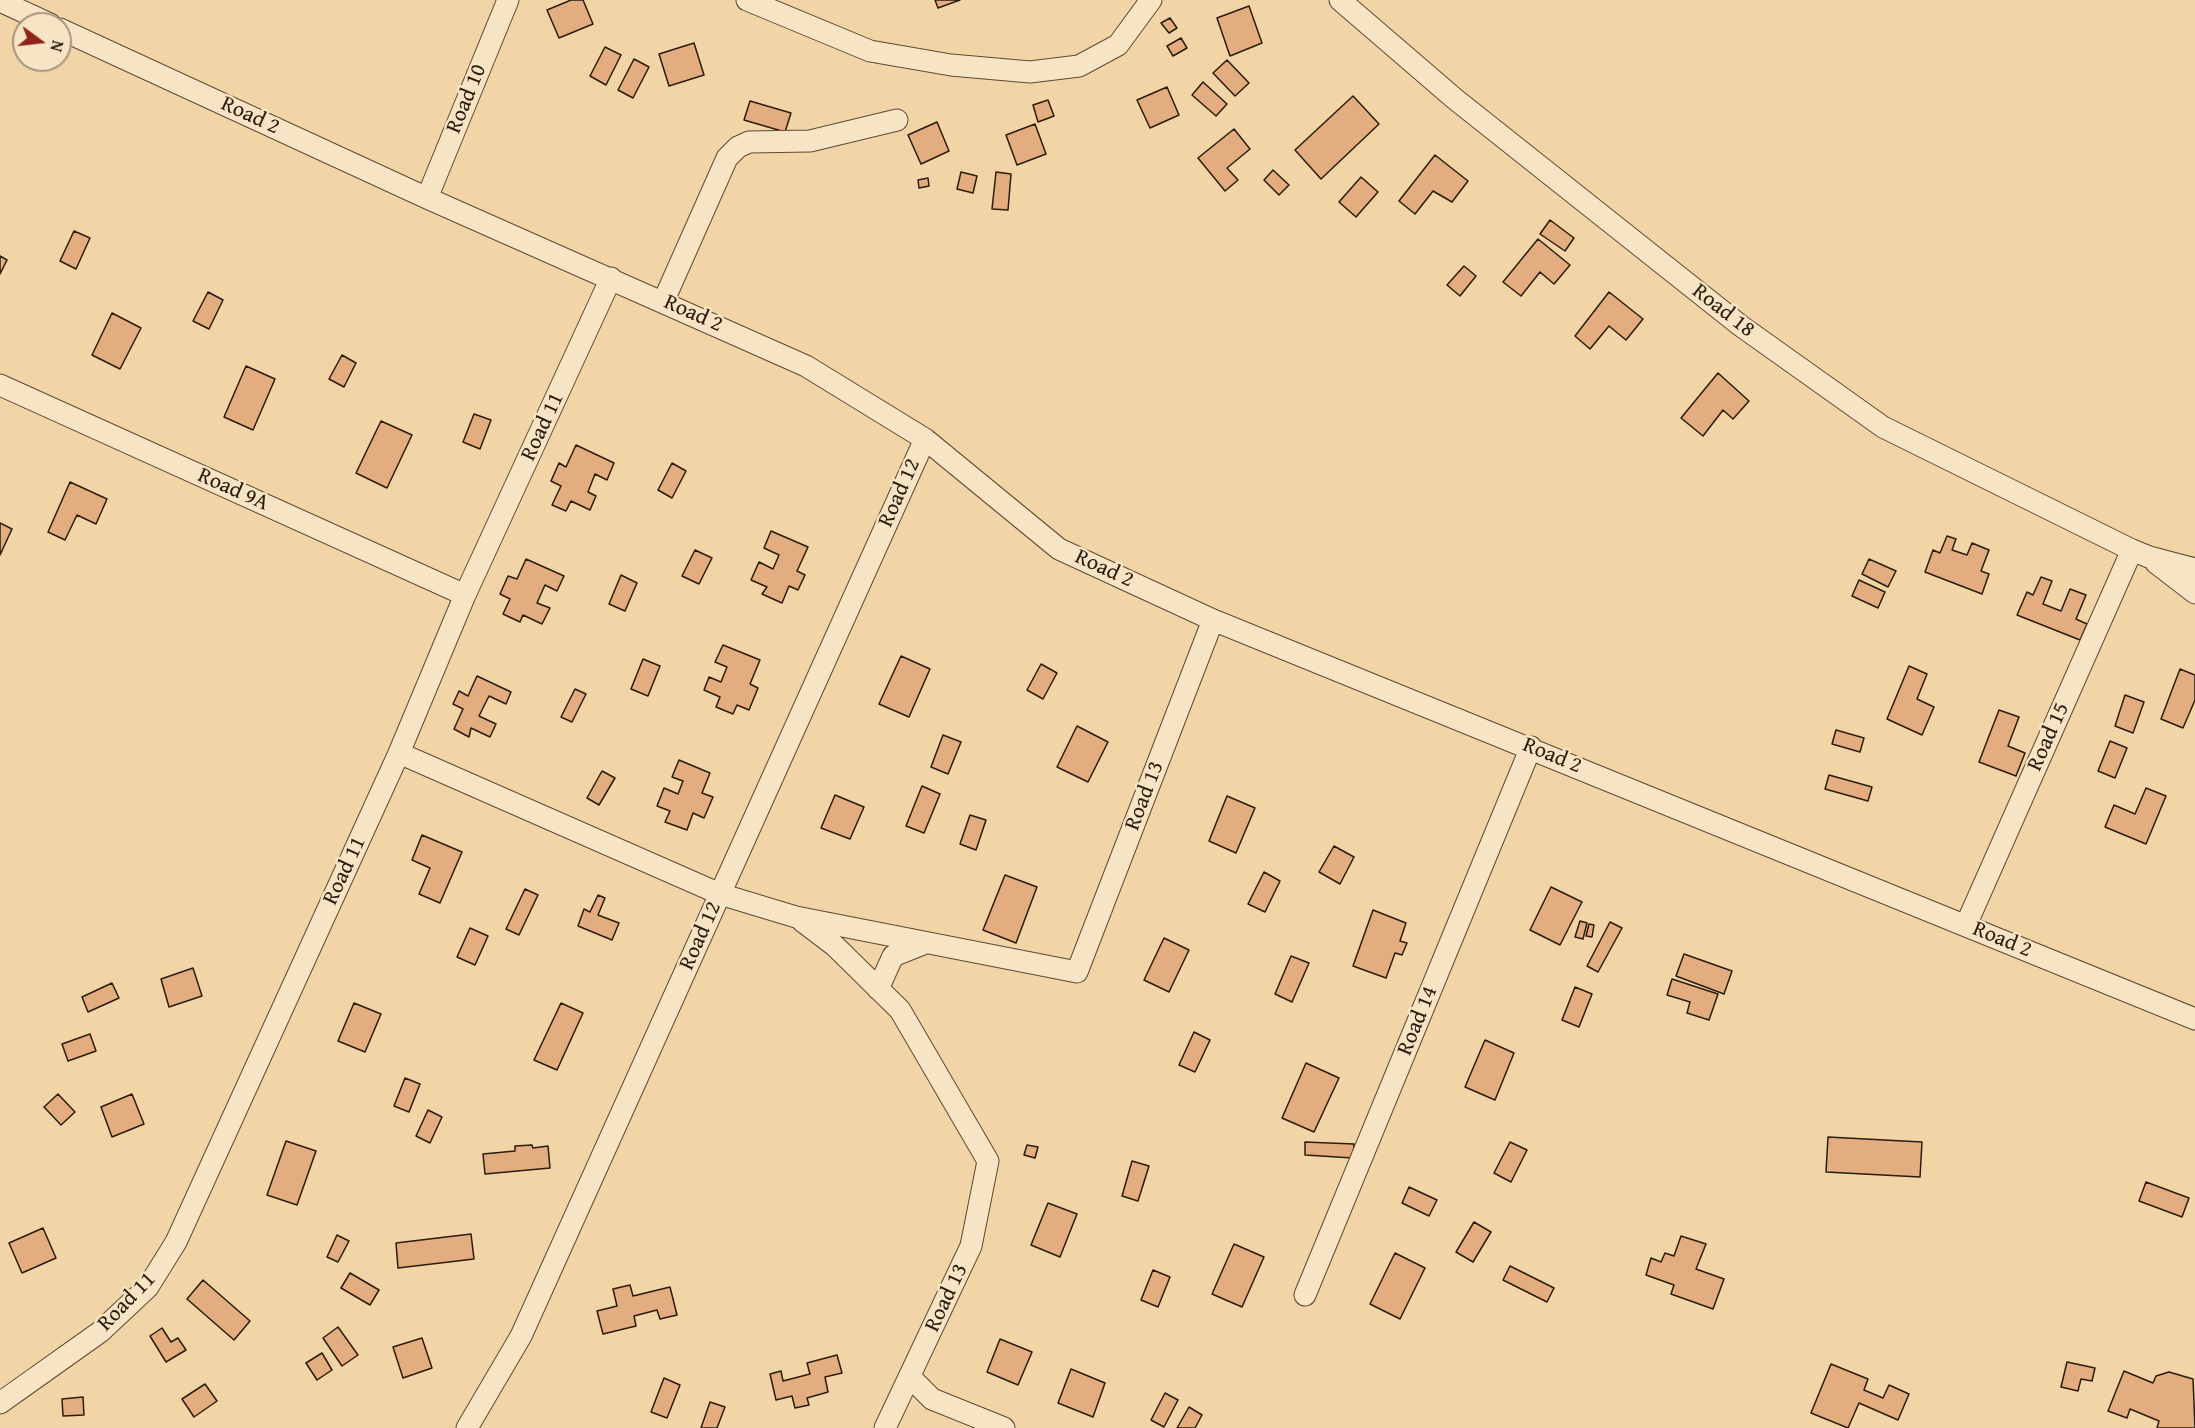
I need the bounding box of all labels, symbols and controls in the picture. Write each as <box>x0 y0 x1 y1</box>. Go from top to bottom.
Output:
north arrow <box>12 12 72 72</box>
text: N <box>44 38 70 54</box>
street label: Road 10 <box>441 61 493 137</box>
street label: Road 2 <box>217 91 283 141</box>
street label: Road 18 <box>1686 278 1760 344</box>
street label: Road 2 <box>660 289 726 339</box>
street label: Road 11 <box>516 389 570 465</box>
street label: Road 12 <box>873 455 927 531</box>
street label: Road 9A <box>193 463 273 517</box>
street label: Road 2 <box>1071 544 1137 594</box>
street label: Road 15 <box>2022 699 2076 775</box>
street label: Road 2 <box>1519 732 1585 780</box>
street label: Road 13 <box>1120 758 1170 834</box>
street label: Road 11 <box>318 833 372 909</box>
street label: Road 12 <box>674 898 728 974</box>
street label: Road 2 <box>1969 916 2035 964</box>
street label: Road 14 <box>1392 983 1444 1059</box>
street label: Road 13 <box>920 1260 974 1336</box>
street label: Road 11 <box>92 1267 162 1337</box>

